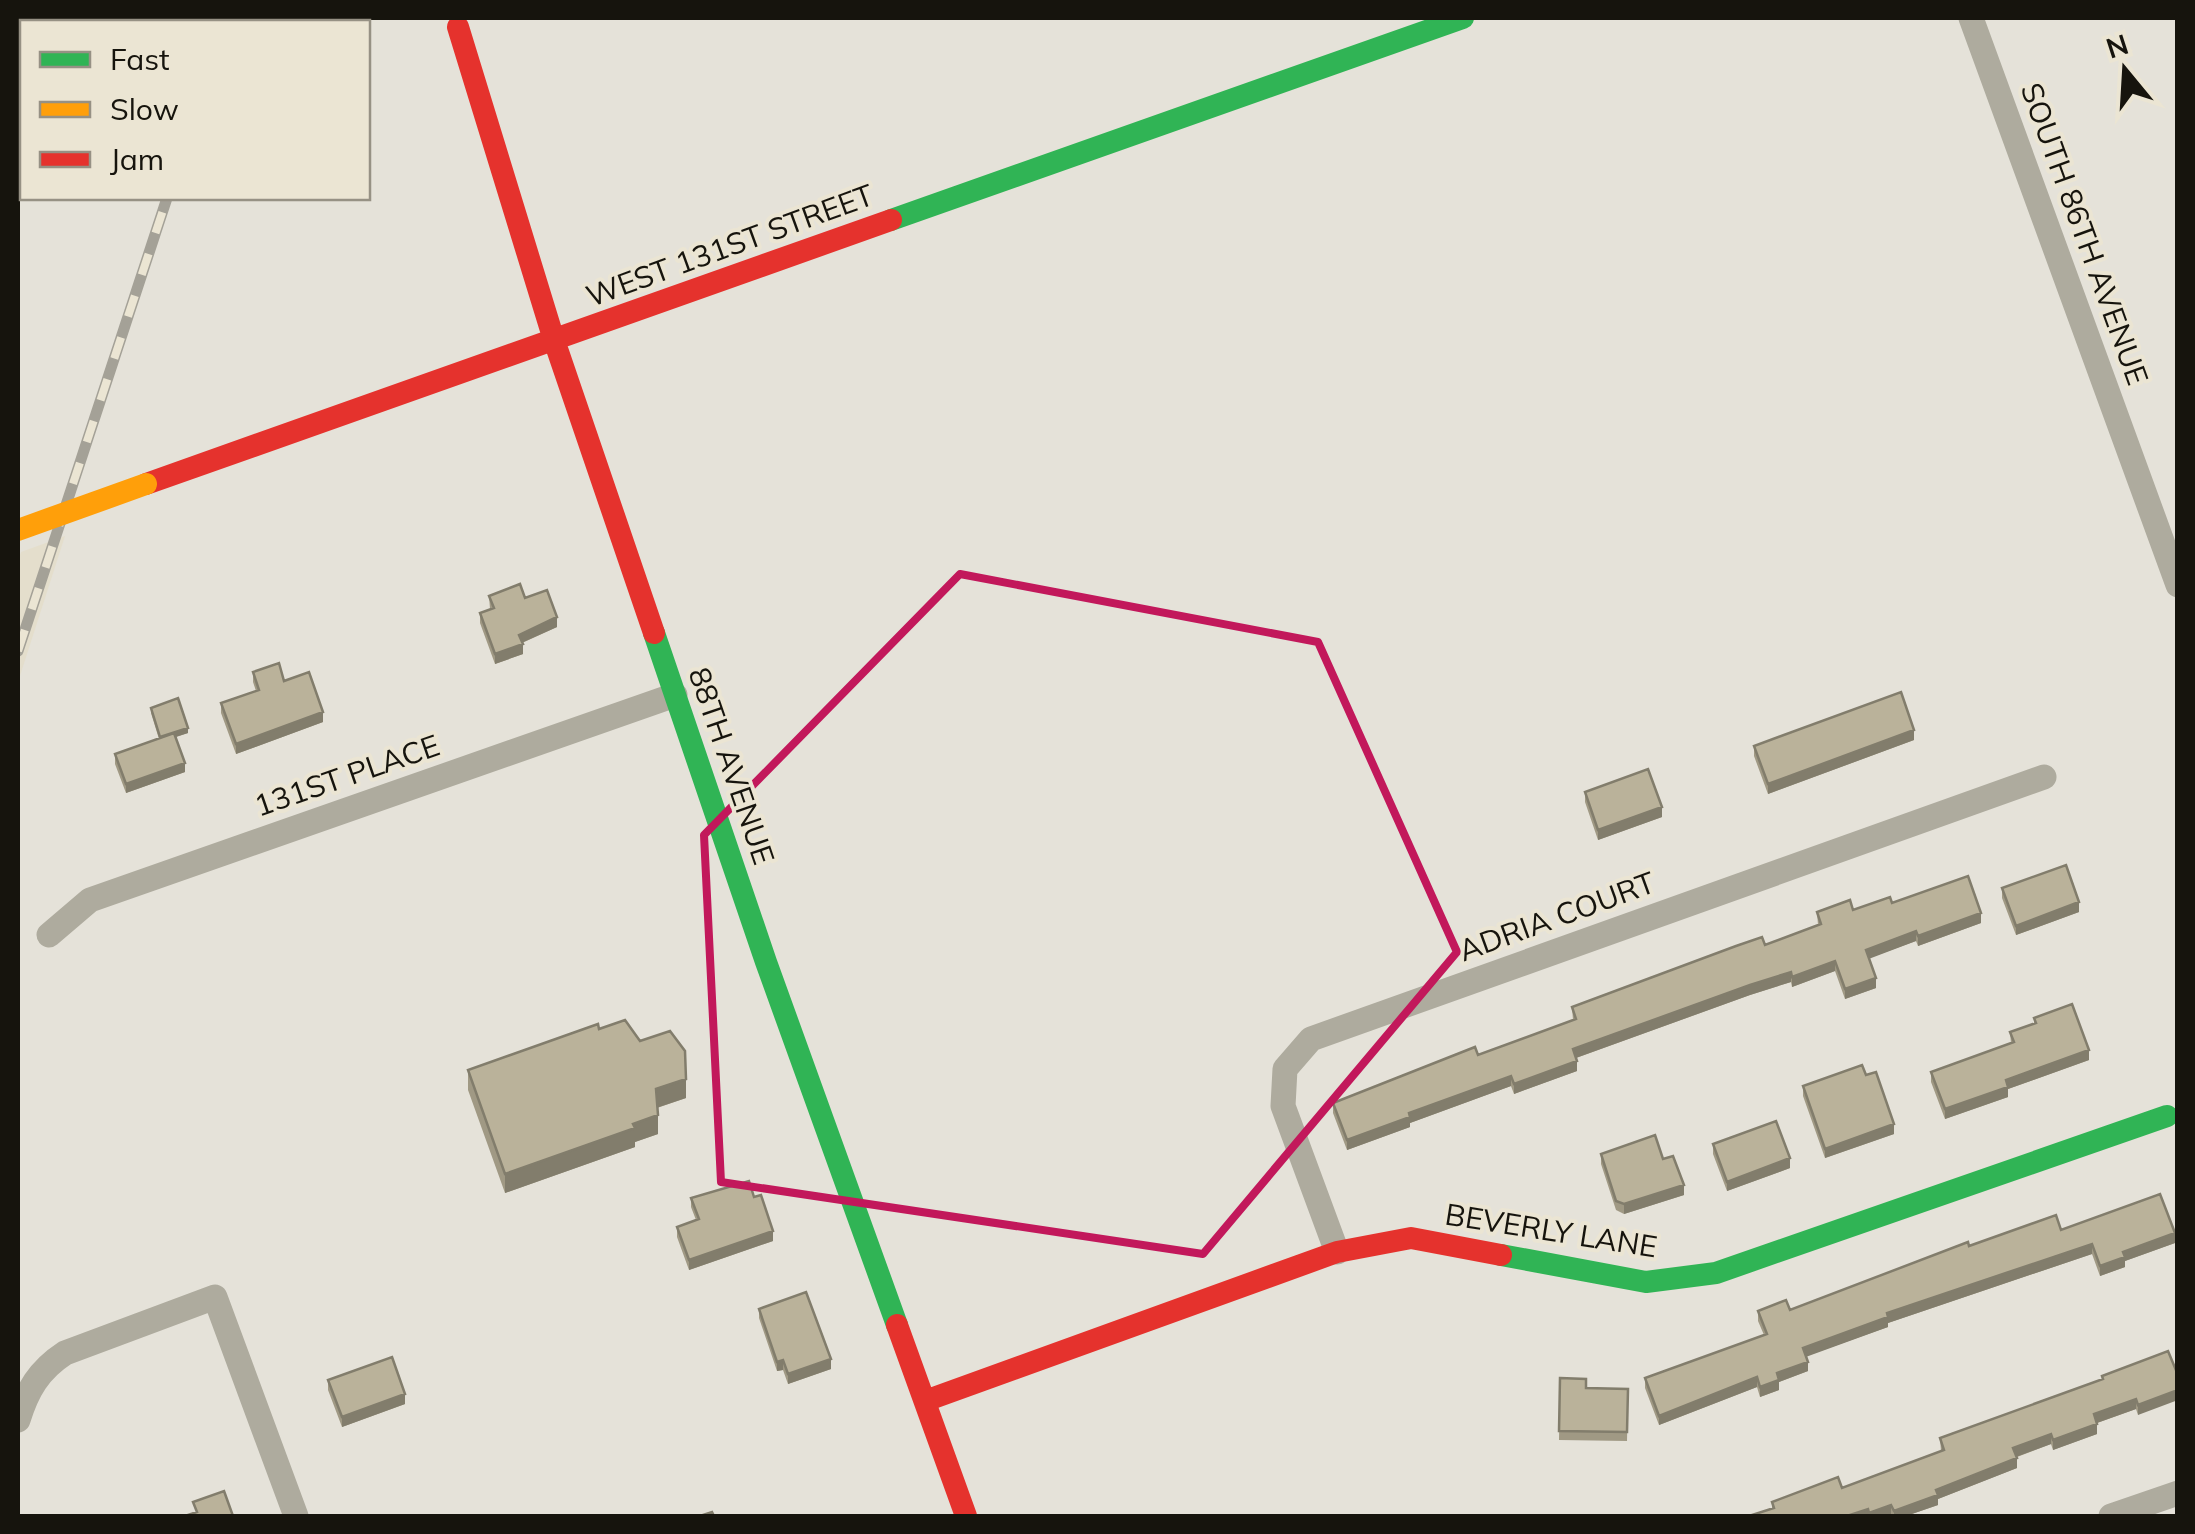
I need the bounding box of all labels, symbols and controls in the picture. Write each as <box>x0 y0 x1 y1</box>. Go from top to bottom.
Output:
legend <box>20 20 370 200</box>
north arrow <box>2075 20 2175 120</box>
text: N <box>2102 26 2133 66</box>
text: Fast <box>110 40 170 78</box>
street label: SOUTH 86TH AVENUE <box>2013 77 2157 390</box>
text: Slow <box>110 90 179 128</box>
text: Jam <box>110 140 164 178</box>
street label: WEST 131ST STREET <box>581 175 879 315</box>
street label: 88TH AVENUE <box>680 662 783 869</box>
street label: 131ST PLACE <box>249 726 444 824</box>
street label: ADRIA COURT <box>1453 863 1660 969</box>
street label: BEVERLY LANE <box>1443 1195 1660 1266</box>

